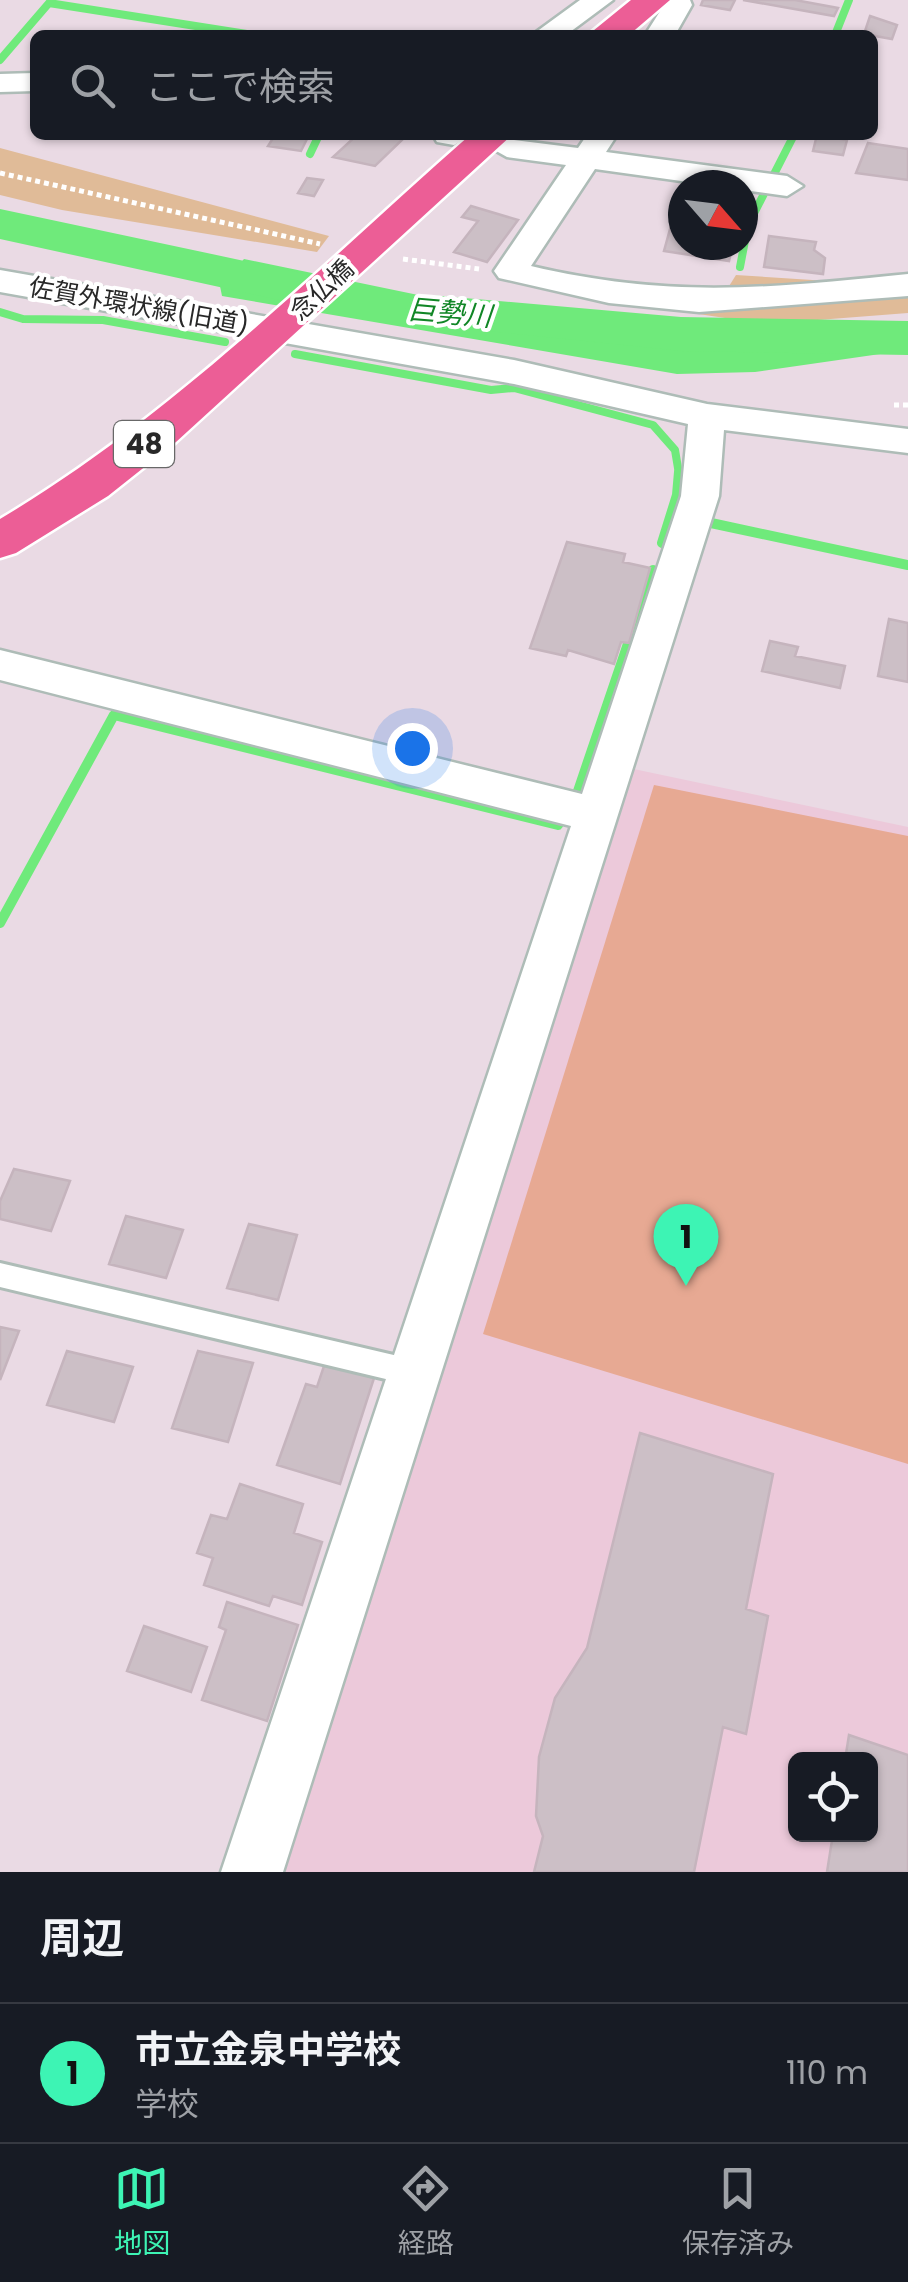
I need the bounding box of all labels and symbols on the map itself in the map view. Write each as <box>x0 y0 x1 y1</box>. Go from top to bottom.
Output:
north arrow <box>668 170 758 260</box>
street label: 念仏橋 <box>283 252 361 328</box>
street label: 佐賀外環状線(旧道) <box>26 269 252 343</box>
water label: 巨勢川 <box>406 290 497 336</box>
road number: 48 <box>114 421 174 467</box>
your location <box>387 723 438 774</box>
pin: 1 <box>654 1204 718 1286</box>

